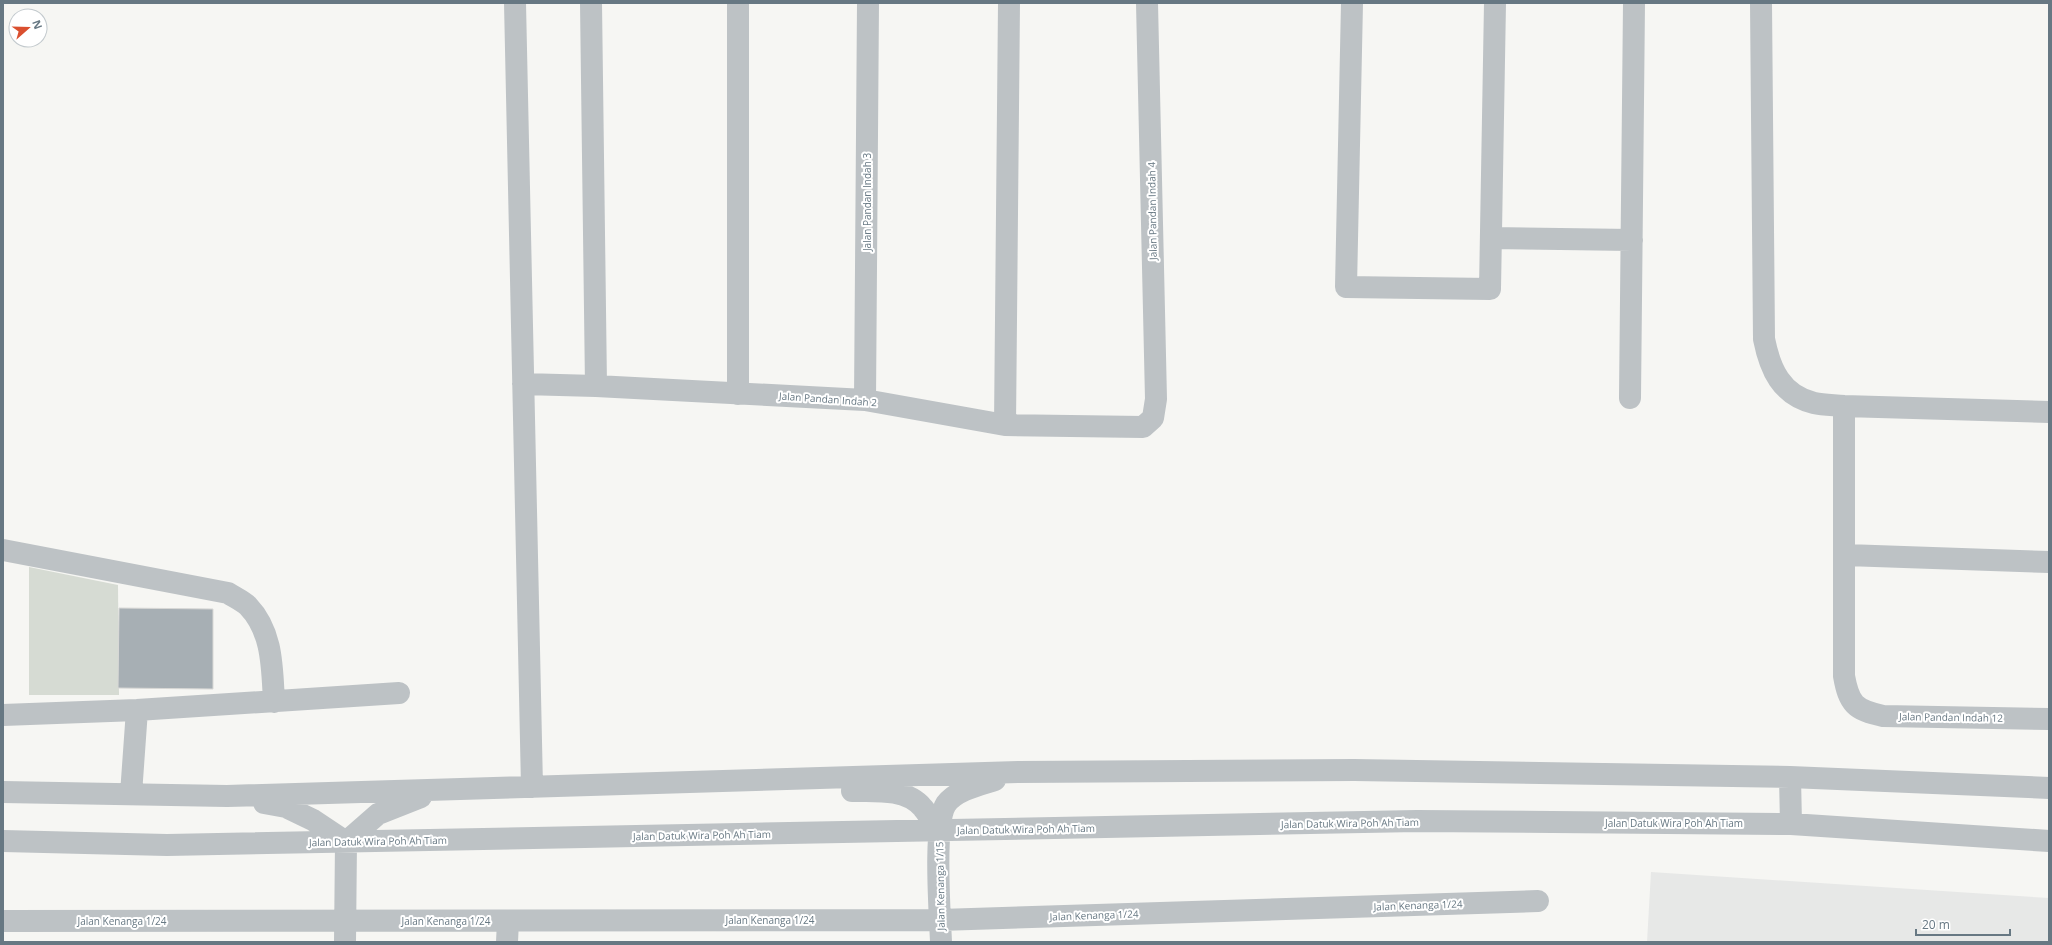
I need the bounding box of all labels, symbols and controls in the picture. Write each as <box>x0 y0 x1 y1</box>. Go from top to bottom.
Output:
north arrow <box>8 8 48 48</box>
text: N <box>29 18 46 31</box>
street label: Jalan Pandan Indah 3 <box>860 153 874 252</box>
street label: Jalan Pandan Indah 4 <box>1144 161 1160 261</box>
street label: Jalan Pandan Indah 2 <box>778 389 878 409</box>
street label: Jalan Pandan Indah 12 <box>1898 709 2003 725</box>
street label: Jalan Datuk Wira Poh Ah Tiam <box>1280 815 1419 831</box>
street label: Jalan Datuk Wira Poh Ah Tiam <box>1604 816 1743 830</box>
street label: Jalan Datuk Wira Poh Ah Tiam <box>956 821 1095 837</box>
street label: Jalan Datuk Wira Poh Ah Tiam <box>632 827 771 843</box>
street label: Jalan Datuk Wira Poh Ah Tiam <box>308 833 447 849</box>
street label: Jalan Kenanga 1/15 <box>932 841 948 932</box>
street label: Jalan Kenanga 1/24 <box>1372 896 1463 914</box>
street label: Jalan Kenanga 1/24 <box>1048 906 1139 924</box>
scale bar <box>1916 911 2010 937</box>
street label: Jalan Kenanga 1/24 <box>724 913 815 927</box>
street label: Jalan Kenanga 1/24 <box>76 914 167 928</box>
street label: Jalan Kenanga 1/24 <box>400 914 491 928</box>
text: 20 m <box>1922 916 1950 933</box>

